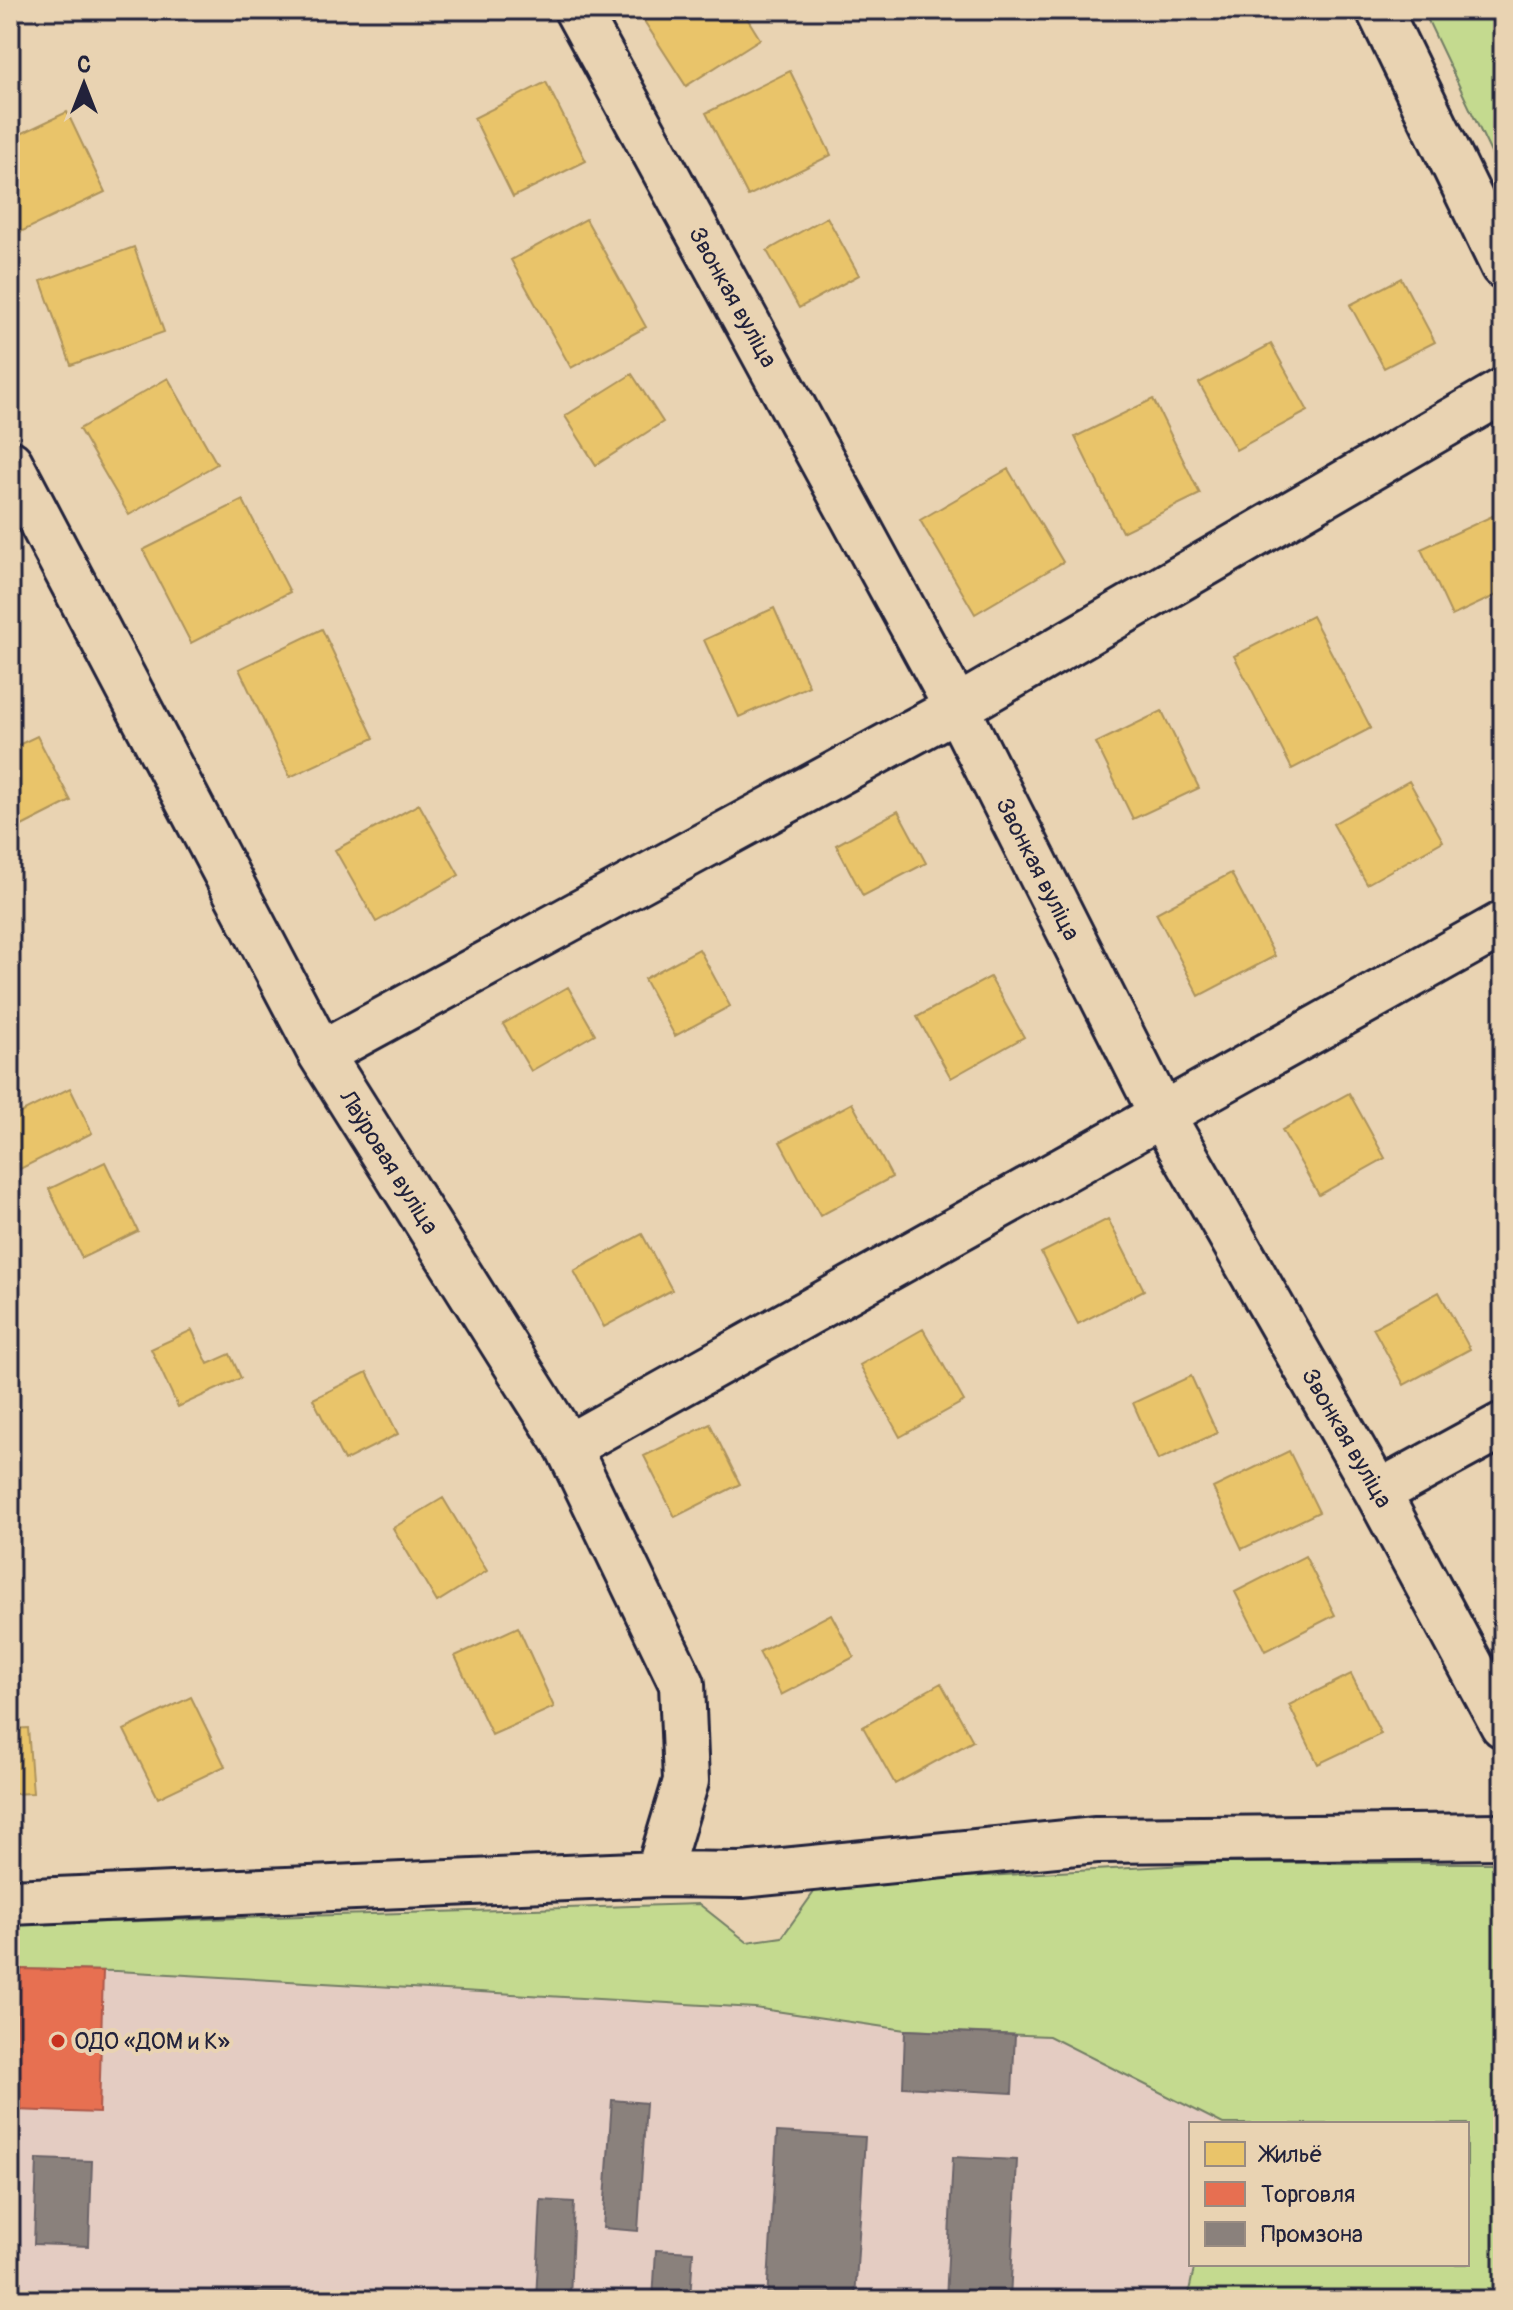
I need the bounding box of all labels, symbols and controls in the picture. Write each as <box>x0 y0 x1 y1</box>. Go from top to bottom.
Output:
north arrow <box>44 44 124 124</box>
text: С <box>77 51 91 79</box>
street label: Звонкая вуліца <box>682 222 783 373</box>
street label: Звонкая вуліца <box>989 793 1086 945</box>
street label: Лаўровая вуліца <box>332 1084 445 1240</box>
street label: Звонкая вуліца <box>1295 1363 1398 1513</box>
place label: ОДО «ДОМ и К» <box>74 2027 230 2056</box>
marker: ОДО «ДОМ и К» <box>49 2032 67 2050</box>
legend <box>1189 2122 1469 2266</box>
text: Жильё <box>1257 2140 1323 2169</box>
text: Торговля <box>1261 2180 1355 2209</box>
text: Промзона <box>1261 2220 1363 2249</box>

